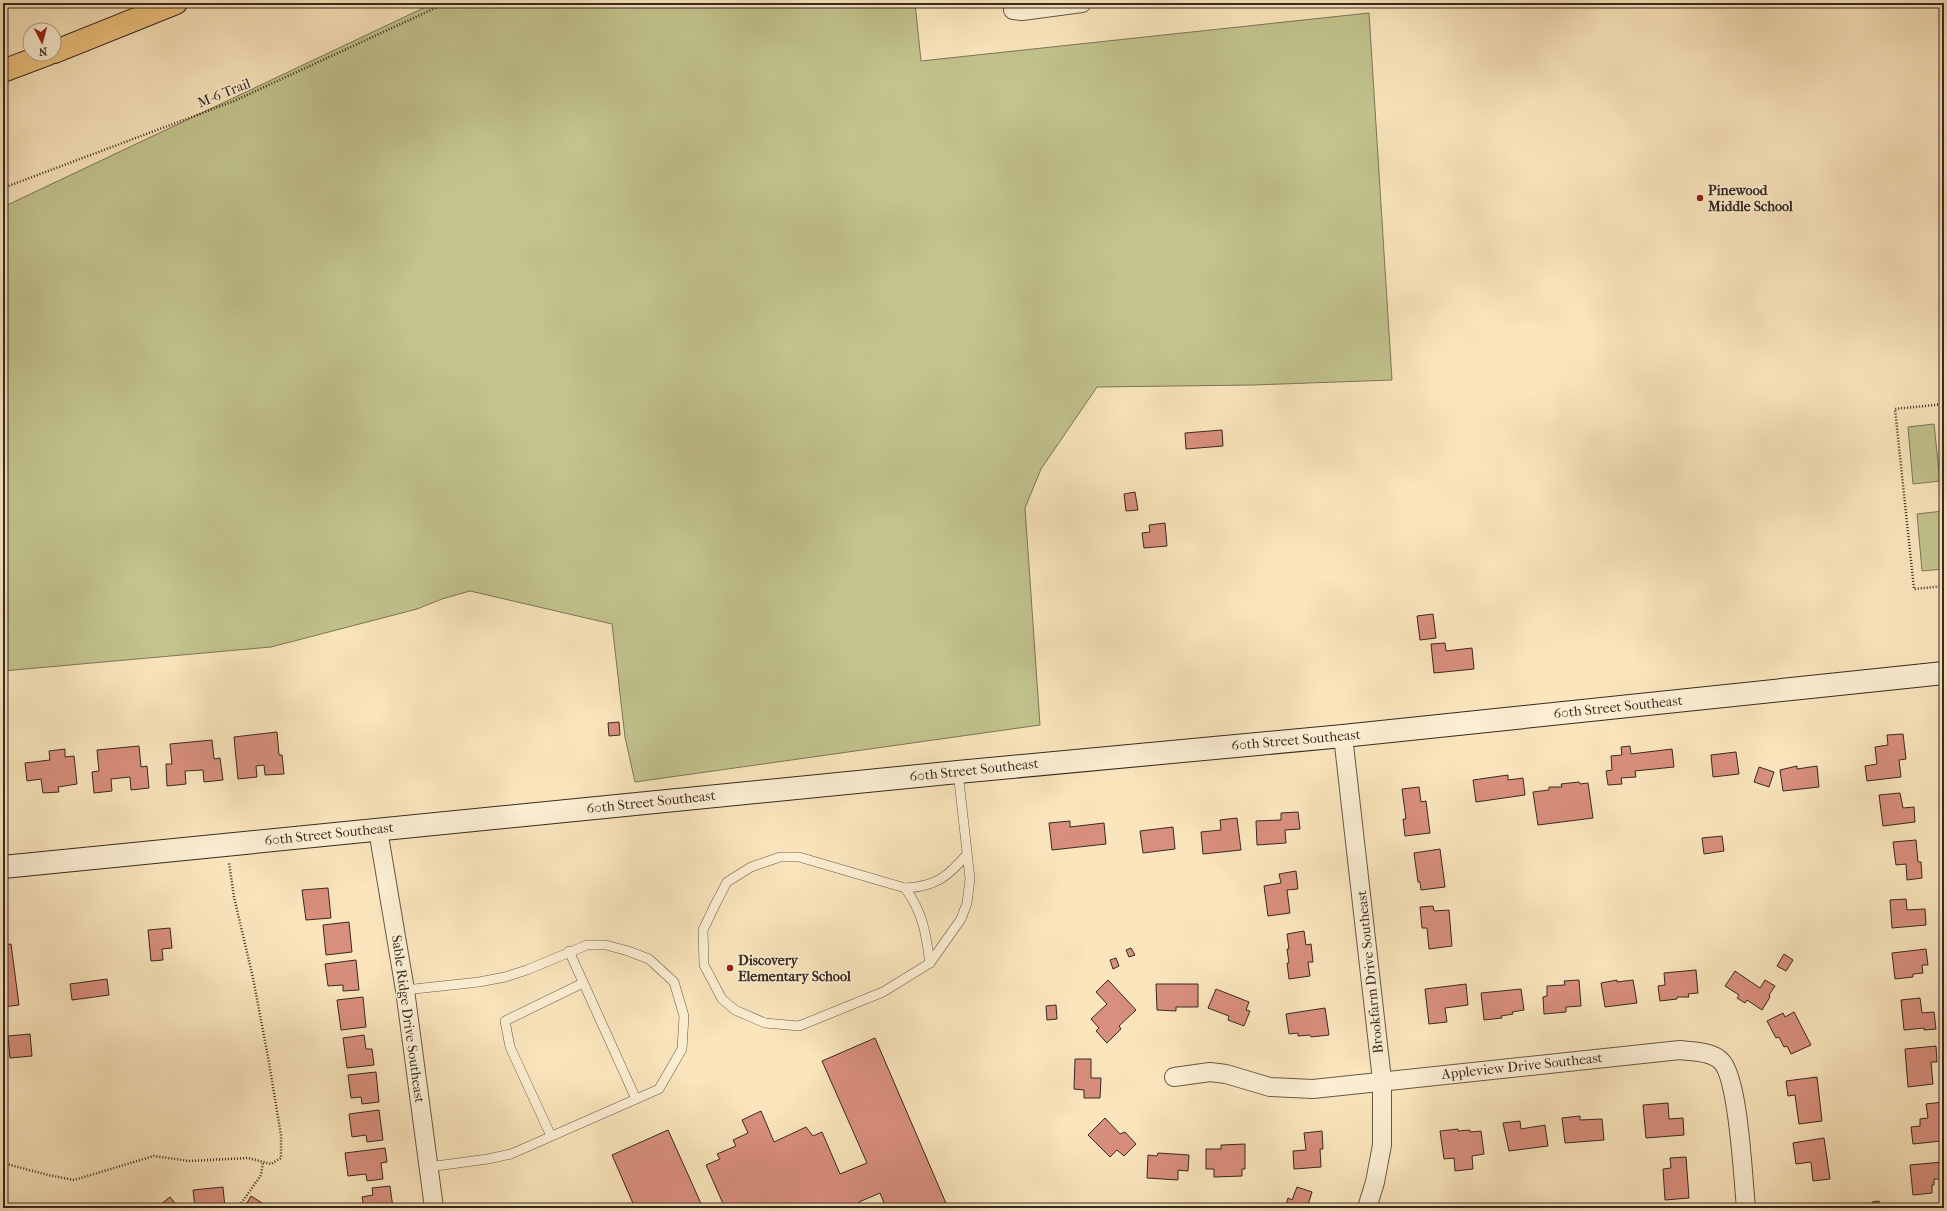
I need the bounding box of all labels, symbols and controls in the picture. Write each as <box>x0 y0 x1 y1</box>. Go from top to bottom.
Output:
north arrow <box>22 22 62 62</box>
text: N <box>38 45 48 58</box>
street label: M-6 Trail <box>195 75 253 111</box>
place label: Pinewood Middle School <box>1707 182 1793 215</box>
marker: Pinewood Middle School <box>1695 193 1705 203</box>
street label: 60th Street Southeast <box>1553 692 1683 722</box>
street label: 60th Street Southeast <box>1231 726 1361 754</box>
street label: 60th Street Southeast <box>909 755 1039 785</box>
street label: 60th Street Southeast <box>586 787 716 817</box>
street label: 60th Street Southeast <box>264 819 394 849</box>
street label: Brookfarm Drive Southeast <box>1353 890 1387 1054</box>
street label: Sable Ridge Drive Southeast <box>388 934 428 1104</box>
place label: Discovery Elementary School <box>738 952 851 985</box>
marker: Discovery Elementary School <box>725 963 735 973</box>
street label: Appleview Drive Southeast <box>1440 1049 1603 1083</box>

